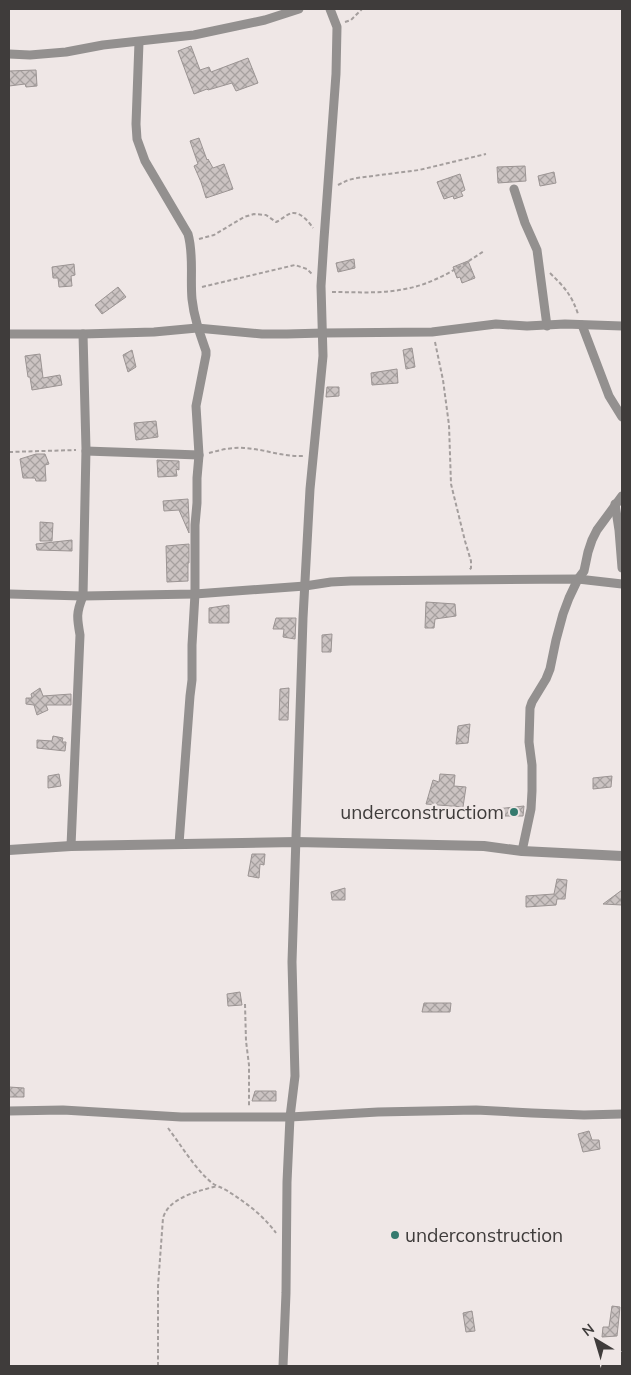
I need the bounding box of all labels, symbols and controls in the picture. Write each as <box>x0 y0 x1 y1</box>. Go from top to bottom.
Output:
place label: underconstructiom <box>340 800 504 824</box>
marker: underconstructiom <box>508 806 520 818</box>
place label: underconstruction <box>405 1223 563 1247</box>
marker: underconstruction <box>389 1229 401 1241</box>
north arrow <box>571 1315 621 1365</box>
text: N <box>578 1319 598 1340</box>

